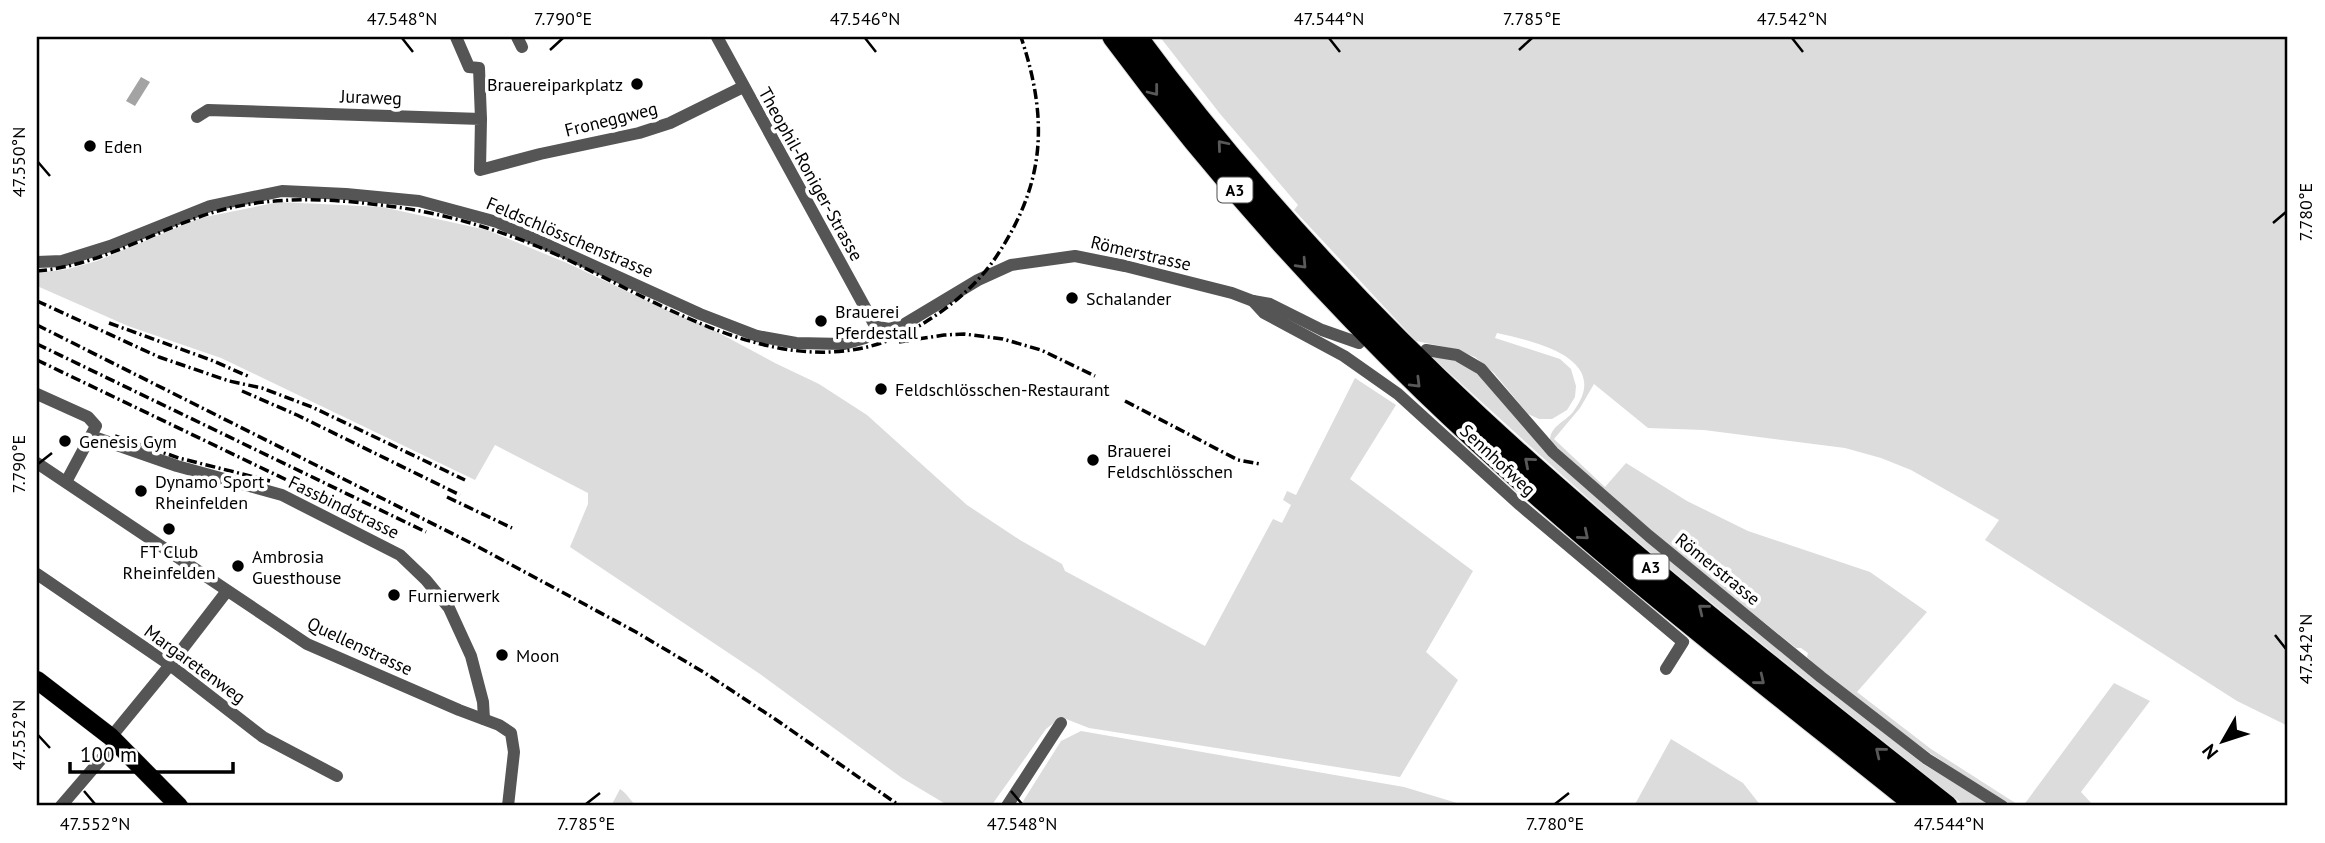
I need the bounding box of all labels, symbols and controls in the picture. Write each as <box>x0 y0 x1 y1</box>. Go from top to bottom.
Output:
text: 47.548°N <box>367 7 437 30</box>
text: 7.790°E <box>534 7 592 30</box>
text: 47.546°N <box>830 7 900 30</box>
text: 47.544°N <box>1294 7 1364 30</box>
text: 7.785°E <box>1503 7 1561 30</box>
text: 47.542°N <box>1757 7 1827 30</box>
place label: Brauereiparkplatz <box>487 73 623 96</box>
marker: Brauereiparkplatz <box>629 76 645 92</box>
street label: Theophil-Roniger-Strasse <box>754 83 868 265</box>
one-way arrow <box>1146 83 1159 96</box>
street label: Juraweg <box>339 84 402 110</box>
street label: Froneggweg <box>562 96 660 142</box>
text: 47.550°N <box>7 127 30 197</box>
place label: Eden <box>104 135 142 158</box>
marker: Eden <box>82 138 98 154</box>
one-way arrow <box>1218 141 1231 153</box>
road number: A3 <box>1218 178 1252 202</box>
text: 7.780°E <box>2294 183 2317 241</box>
street label: Feldschlösschenstrasse <box>483 191 657 283</box>
street label: Römerstrasse <box>1089 230 1193 276</box>
one-way arrow <box>1293 256 1306 269</box>
place label: Schalander <box>1086 287 1171 310</box>
marker: Schalander <box>1064 290 1080 306</box>
place label: Brauerei Pferdestall <box>835 300 919 344</box>
marker: Brauerei Pferdestall <box>813 313 829 329</box>
one-way arrow <box>1407 374 1420 387</box>
place label: Feldschlösschen-Restaurant <box>895 378 1110 401</box>
marker: Feldschlösschen-Restaurant <box>873 381 889 397</box>
street label: Sennhofweg <box>1455 419 1541 501</box>
place label: Genesis Gym <box>79 430 177 453</box>
marker: Genesis Gym <box>57 433 73 449</box>
text: 7.790°E <box>7 435 30 493</box>
place label: Brauerei Feldschlösschen <box>1107 439 1233 483</box>
marker: Brauerei Feldschlösschen <box>1085 452 1101 468</box>
one-way arrow <box>1525 458 1538 470</box>
place label: Dynamo Sport Rheinfelden <box>155 470 264 514</box>
street label: Fassbindstrasse <box>285 470 403 544</box>
marker: Dynamo Sport Rheinfelden <box>133 483 149 499</box>
marker: FT Club Rheinfelden <box>161 521 177 537</box>
one-way arrow <box>1576 527 1589 539</box>
street label: Römerstrasse <box>1671 528 1765 610</box>
place label: FT Club Rheinfelden <box>123 540 216 584</box>
place label: Ambrosia Guesthouse <box>252 545 341 589</box>
road number: A3 <box>1634 554 1668 580</box>
marker: Ambrosia Guesthouse <box>230 558 246 574</box>
place label: Furnierwerk <box>408 584 500 607</box>
marker: Furnierwerk <box>386 587 402 603</box>
one-way arrow <box>1698 605 1710 618</box>
street label: Quellenstrasse <box>304 612 416 680</box>
text: 47.542°N <box>2294 614 2317 684</box>
street label: Margaretenweg <box>140 620 250 708</box>
place label: Moon <box>516 644 559 667</box>
marker: Moon <box>494 647 510 663</box>
one-way arrow <box>1753 671 1765 684</box>
text: 47.552°N <box>7 700 30 770</box>
north arrow <box>2188 706 2258 776</box>
scale bar <box>70 731 233 775</box>
text: N <box>2197 739 2223 764</box>
text: 100 m <box>80 741 137 768</box>
one-way arrow <box>1875 748 1887 761</box>
text: 47.552°N <box>60 812 130 835</box>
text: 7.785°E <box>557 812 615 835</box>
text: 47.548°N <box>987 812 1057 835</box>
text: 7.780°E <box>1526 812 1584 835</box>
text: 47.544°N <box>1914 812 1984 835</box>

